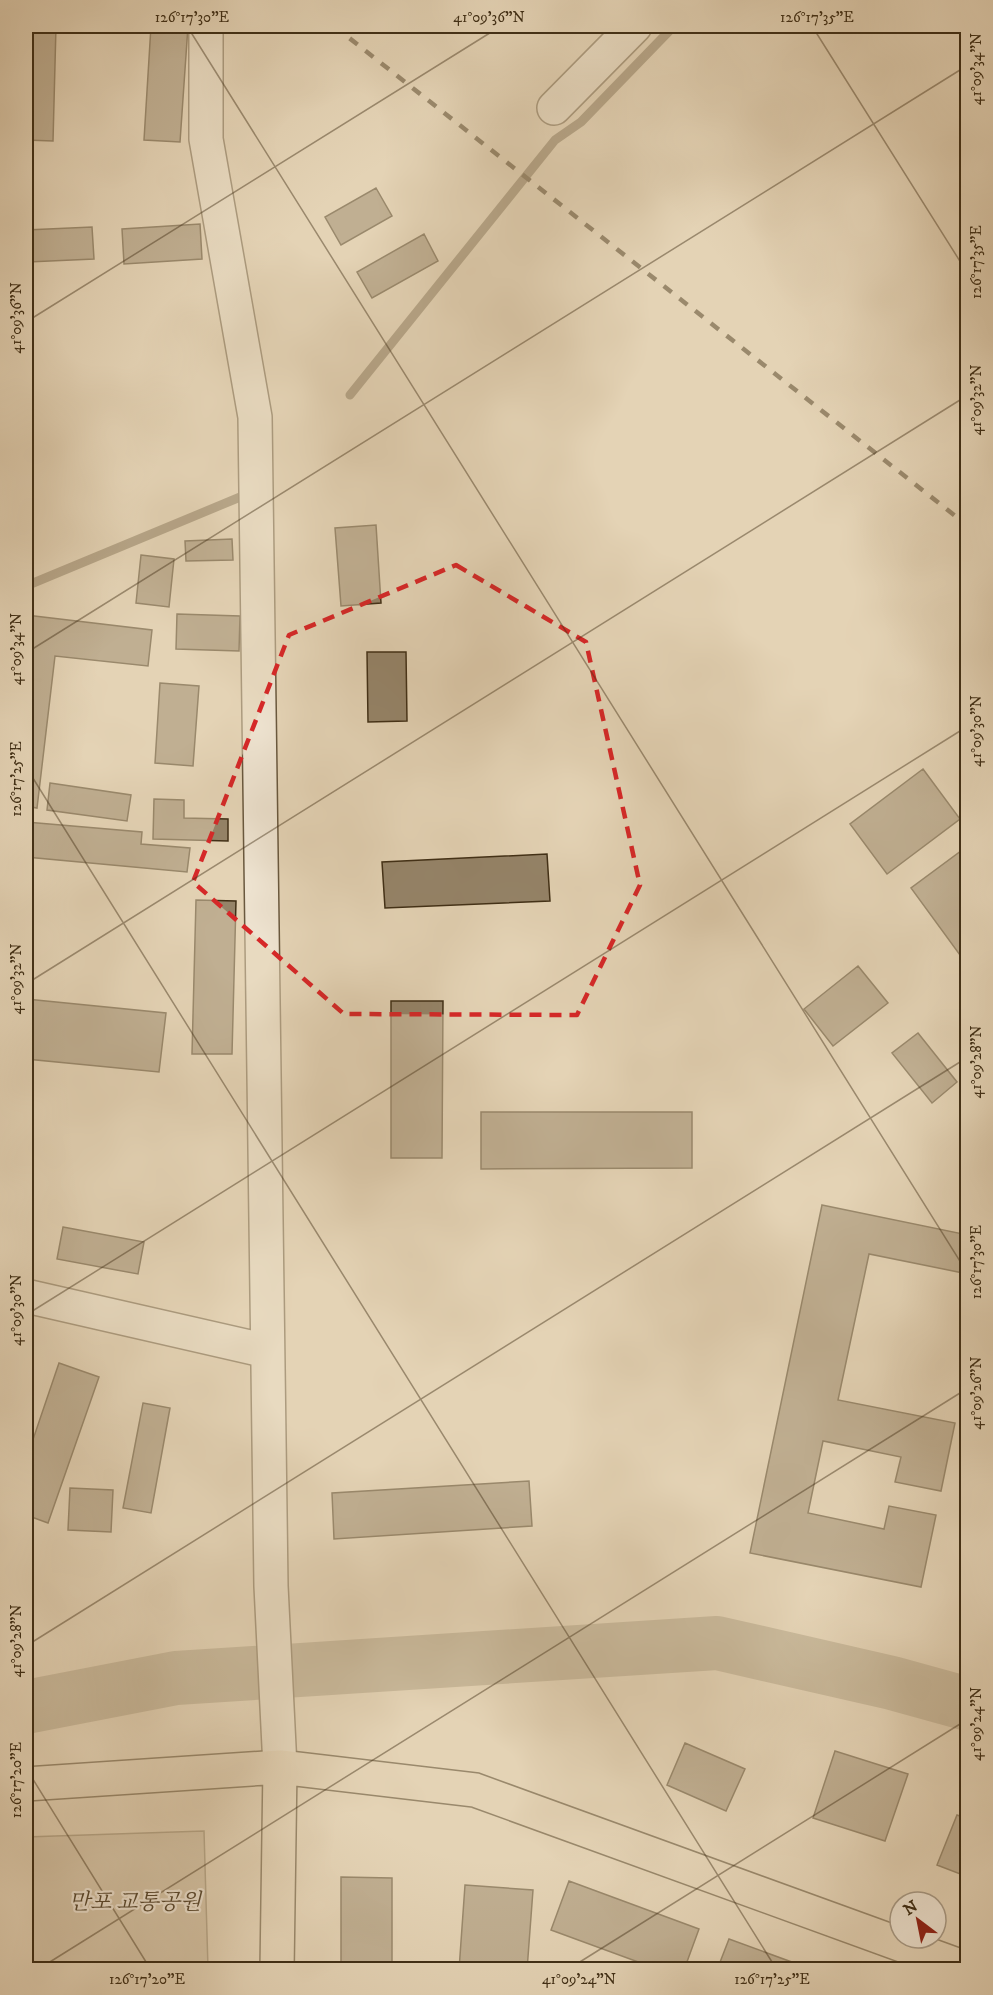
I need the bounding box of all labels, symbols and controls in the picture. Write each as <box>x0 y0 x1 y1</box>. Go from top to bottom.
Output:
text: 126°17'30"E <box>155 8 230 27</box>
text: 41°09'36"N <box>453 8 525 27</box>
text: 126°17'35"E <box>780 8 854 27</box>
text: 41°09'34"N <box>967 33 986 105</box>
text: 126°17'35"E <box>967 225 986 299</box>
text: 41°09'36"N <box>7 282 26 354</box>
text: 41°09'32"N <box>967 364 986 436</box>
text: 41°09'34"N <box>7 613 26 685</box>
text: 41°09'30"N <box>967 695 986 767</box>
text: 126°17'25"E <box>7 741 26 817</box>
text: 41°09'32"N <box>7 943 26 1015</box>
text: 41°09'28"N <box>967 1026 986 1098</box>
text: 126°17'30"E <box>967 1224 986 1299</box>
text: 41°09'30"N <box>7 1274 26 1346</box>
text: 41°09'26"N <box>967 1356 986 1430</box>
text: 41°09'28"N <box>7 1605 26 1677</box>
text: 41°09'24"N <box>967 1687 986 1761</box>
text: 126°17'20"E <box>7 1742 26 1818</box>
park label: 만포 교통공원 <box>69 1889 203 1916</box>
north arrow <box>888 1890 948 1950</box>
text: N <box>900 1896 921 1920</box>
text: 126°17'20"E <box>109 1970 185 1989</box>
text: 41°09'24"N <box>542 1970 616 1989</box>
text: 126°17'25"E <box>734 1970 810 1989</box>

